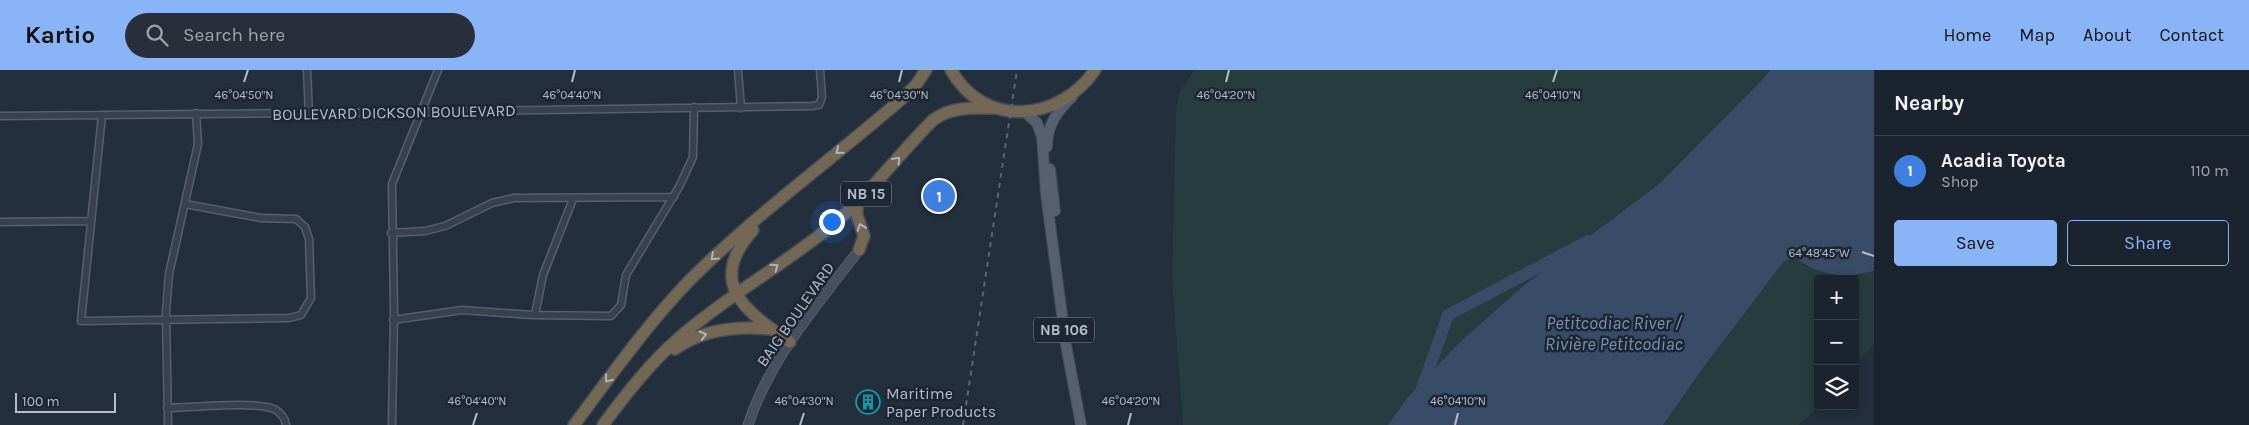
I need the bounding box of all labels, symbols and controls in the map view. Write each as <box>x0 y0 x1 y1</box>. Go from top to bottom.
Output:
search box <box>125 13 475 58</box>
text: Kartio <box>25 21 95 49</box>
icon: search <box>143 21 171 49</box>
text: Search here <box>183 24 285 46</box>
text: Home <box>1943 24 1991 46</box>
text: Map <box>2019 24 2055 46</box>
text: About <box>2083 24 2132 46</box>
text: Contact <box>2160 24 2224 46</box>
text: 46°04'50"N <box>215 88 273 102</box>
text: 46°04'40"N <box>543 88 601 102</box>
text: 46°04'30"N <box>869 88 929 102</box>
text: 46°04'20"N <box>1196 88 1256 102</box>
text: 46°04'10"N <box>1525 88 1581 102</box>
text: Nearby <box>1894 91 1964 115</box>
street label: BOULEVARD DICKSON BOULEVARD <box>272 101 516 124</box>
one-way arrow <box>836 145 845 154</box>
text: Acadia Toyota <box>1941 150 2066 172</box>
one-way arrow <box>891 157 900 166</box>
text: 1 <box>1907 161 1913 180</box>
text: 110 m <box>2190 161 2229 180</box>
text: Shop <box>1941 172 1978 191</box>
pin: 1 <box>923 177 955 215</box>
road number: NB 15 <box>841 182 891 206</box>
your location <box>819 209 845 235</box>
button: Save <box>1894 220 2057 266</box>
button: Share <box>2067 220 2229 266</box>
one-way arrow <box>857 223 867 232</box>
text: 64°48'45"W <box>1788 246 1850 260</box>
one-way arrow <box>711 251 720 260</box>
street label: BAIG BOULEVARD <box>752 258 838 370</box>
one-way arrow <box>770 264 779 273</box>
map controls <box>1814 275 1859 410</box>
button: + <box>1814 275 1859 320</box>
water label: Petitcodiac River / Rivière Petitcodiac <box>1545 312 1684 355</box>
road number: NB 106 <box>1034 318 1094 342</box>
button: − <box>1814 320 1859 365</box>
one-way arrow <box>699 330 707 340</box>
button: layers <box>1814 365 1859 410</box>
one-way arrow <box>605 374 614 383</box>
place label: Maritime Paper Products <box>886 384 996 421</box>
building icon: Maritime Paper Products <box>855 389 881 415</box>
scale bar <box>15 390 116 413</box>
text: 100 m <box>22 393 60 410</box>
text: 46°04'40"N <box>448 394 506 408</box>
text: 46°04'30"N <box>774 394 834 408</box>
text: 46°04'20"N <box>1101 394 1161 408</box>
text: 46°04'10"N <box>1430 394 1486 408</box>

